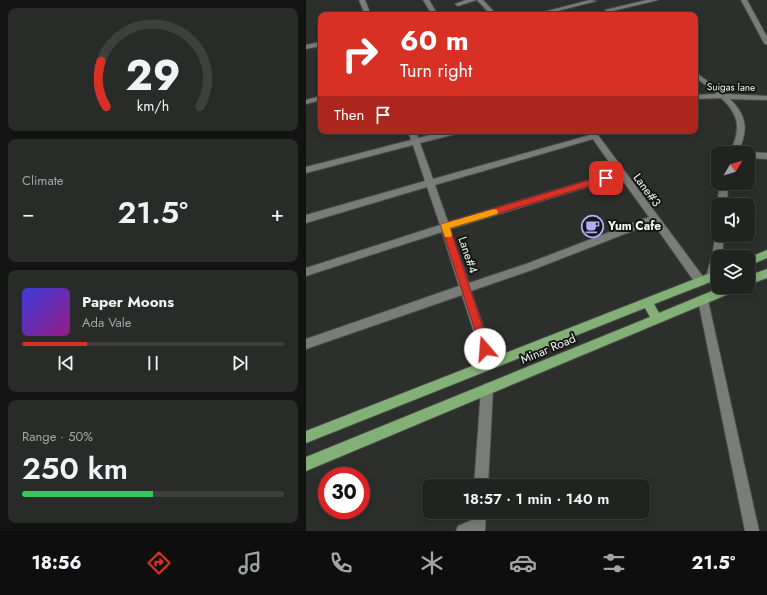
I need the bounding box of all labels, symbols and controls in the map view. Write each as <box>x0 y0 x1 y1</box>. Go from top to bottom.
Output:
text: 60 m <box>400 20 469 61</box>
icon: right <box>334 28 386 80</box>
text: 29 <box>125 45 181 106</box>
text: Turn right <box>400 58 472 84</box>
street label: Suigas lane <box>707 79 755 95</box>
text: km/h <box>137 96 169 116</box>
text: Then <box>334 104 364 126</box>
icon: arrive <box>372 104 394 126</box>
north arrow <box>711 146 755 190</box>
map controls <box>711 146 755 294</box>
pin <box>589 161 623 195</box>
icon: arrive <box>595 167 617 189</box>
street label: Lane#3 <box>629 170 666 211</box>
text: Climate <box>22 171 63 190</box>
text: 21.5° <box>118 191 188 234</box>
text: − <box>22 197 35 229</box>
text: + <box>270 197 284 229</box>
button: sound <box>711 198 755 242</box>
cafe icon: Yum Cafe <box>579 213 605 239</box>
place label: Yum Cafe <box>607 217 661 235</box>
street label: Lane#4 <box>454 234 482 276</box>
button: layers <box>711 250 755 294</box>
text: Paper Moons <box>82 291 174 313</box>
text: Ada Vale <box>82 313 131 332</box>
position arrow <box>464 328 506 370</box>
street label: Minar Road <box>518 329 578 369</box>
icon: previous <box>55 352 77 374</box>
icon: pause <box>142 352 164 374</box>
icon: next <box>229 352 251 374</box>
text: Range · 50% <box>22 427 93 446</box>
text: 250 km <box>22 447 128 490</box>
speed limit sign: 30 <box>318 467 370 519</box>
text: 18:57 · 1 min · 140 m <box>463 488 609 510</box>
icon: directions <box>145 549 173 577</box>
icon: music <box>236 549 264 577</box>
icon: phone <box>327 549 355 577</box>
icon: climate <box>418 549 446 577</box>
icon: car <box>509 549 537 577</box>
icon: filters <box>600 549 628 577</box>
text: 18:56 <box>32 550 81 576</box>
text: 21.5° <box>692 550 735 576</box>

